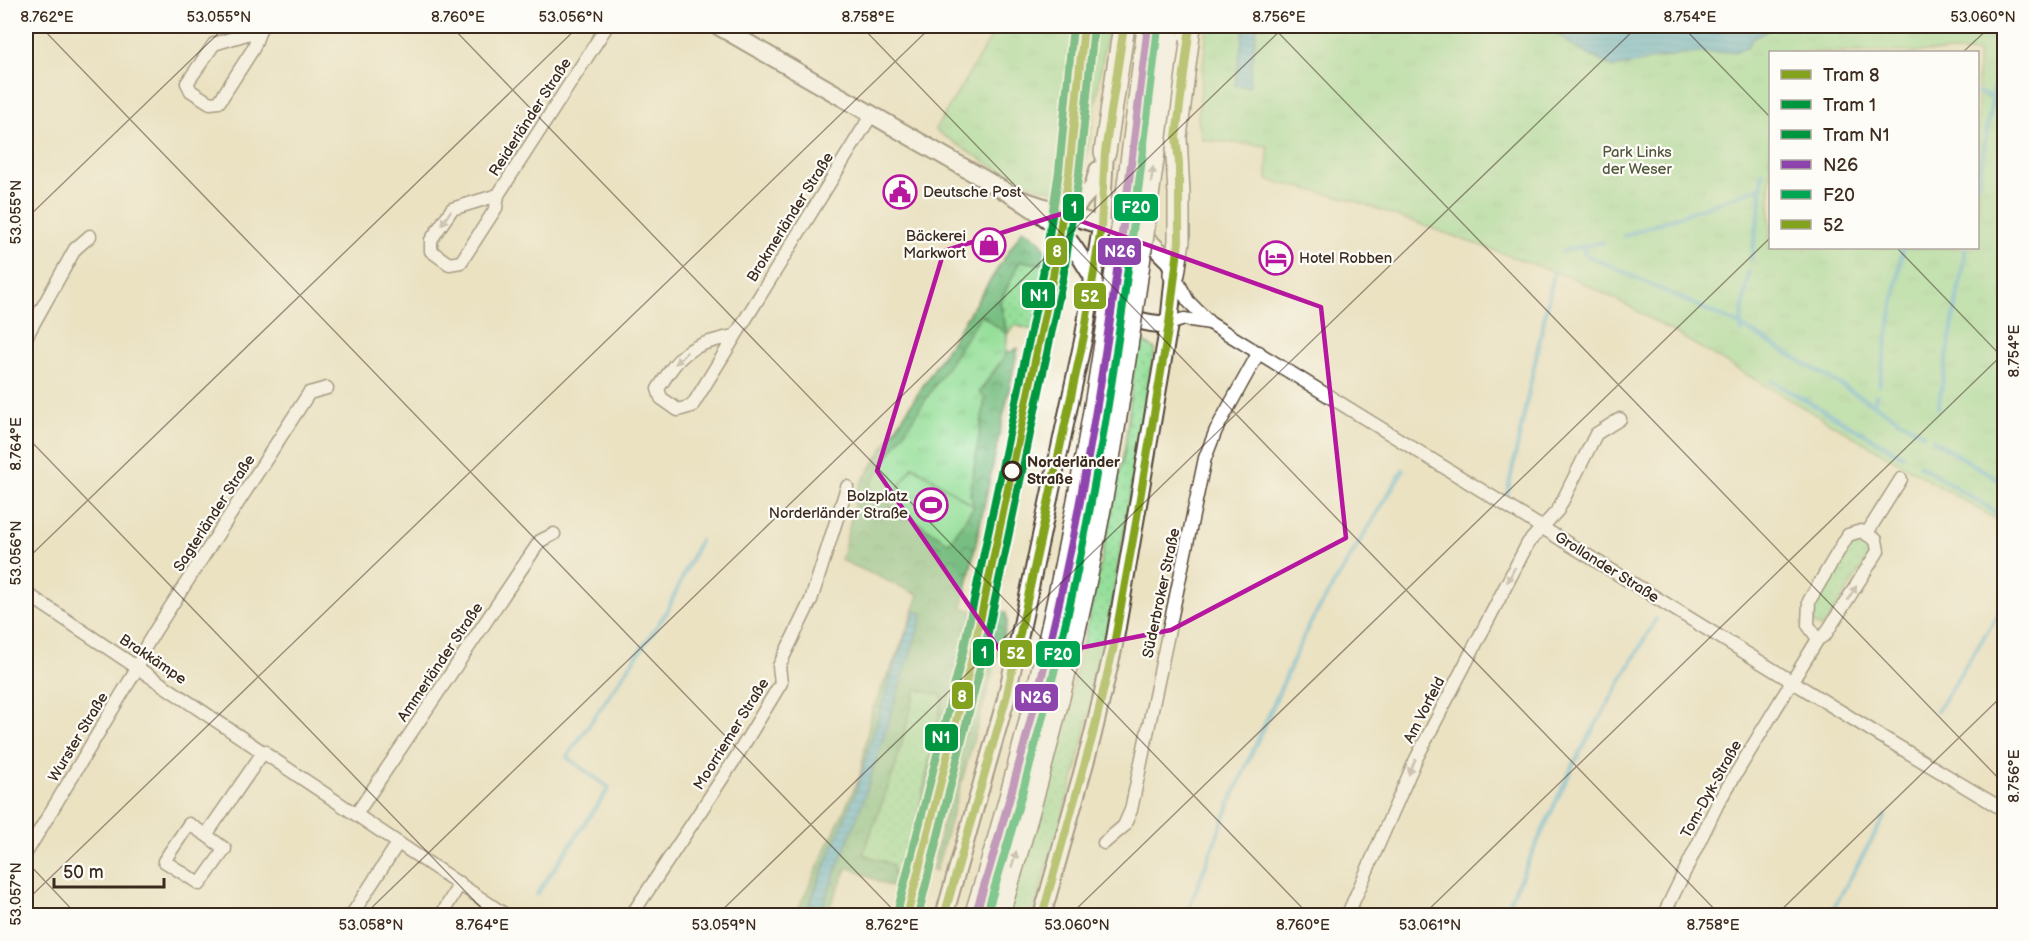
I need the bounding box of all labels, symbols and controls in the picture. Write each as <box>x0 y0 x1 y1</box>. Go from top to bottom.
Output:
text: 8.762°E <box>20 8 74 27</box>
text: 53.055°N <box>187 8 251 27</box>
text: 8.760°E <box>431 8 485 27</box>
text: 53.056°N <box>538 8 604 27</box>
text: 8.758°E <box>841 8 895 27</box>
text: 8.756°E <box>1252 8 1306 27</box>
text: 8.754°E <box>1664 8 1717 27</box>
text: 53.060°N <box>1950 8 2016 27</box>
legend <box>1769 51 1979 249</box>
street label: Reiderländer Straße <box>485 54 576 180</box>
text: Tram 8 <box>1823 65 1879 86</box>
text: Tram 1 <box>1823 95 1876 116</box>
text: Tram N1 <box>1823 125 1890 146</box>
park label: Park Links der Weser <box>1602 143 1672 179</box>
street label: Brokmerländer Straße <box>743 149 838 286</box>
text: N26 <box>1823 155 1858 176</box>
one-way arrow <box>1147 165 1157 184</box>
public building icon: Deutsche Post <box>882 174 918 210</box>
text: 53.055°N <box>7 180 26 244</box>
place label: Deutsche Post <box>923 183 1022 202</box>
text: F20 <box>1823 185 1855 206</box>
line badge: 1 <box>1062 193 1085 222</box>
line badge: F20 <box>1113 193 1159 222</box>
text: 1 <box>1071 199 1077 218</box>
text: F20 <box>1122 199 1150 218</box>
one-way arrow <box>441 210 452 226</box>
text: 52 <box>1823 215 1844 236</box>
place label: Bäckerei Markwort <box>903 227 966 263</box>
shop icon: Bäckerei Markwort <box>971 227 1007 263</box>
line badge: 8 <box>1045 237 1068 266</box>
line badge: N26 <box>1097 237 1142 266</box>
hotel icon: Hotel Robben <box>1258 240 1294 276</box>
text: 8 <box>1052 243 1062 262</box>
text: N26 <box>1104 243 1136 262</box>
place label: Hotel Robben <box>1299 249 1392 268</box>
line badge: N1 <box>1021 281 1056 309</box>
line badge: 52 <box>1073 282 1107 310</box>
text: N1 <box>1030 287 1048 306</box>
text: 52 <box>1081 288 1100 307</box>
text: 8.754°E <box>2005 324 2024 377</box>
one-way arrow <box>674 350 688 364</box>
text: 8.764°E <box>7 417 26 471</box>
street label: Sagterländer Straße <box>169 451 259 576</box>
place label: Norderländer Straße <box>1027 453 1121 489</box>
marker: Norderländer Straße <box>1002 461 1022 481</box>
place label: Bolzplatz Norderländer Straße <box>769 487 909 523</box>
sports icon: Bolzplatz Norderländer Straße <box>913 487 949 523</box>
text: 53.056°N <box>7 520 26 586</box>
street label: Süderbroker Straße <box>1138 526 1185 660</box>
street label: Grollander Straße <box>1551 528 1663 607</box>
one-way arrow <box>1506 567 1516 584</box>
one-way arrow <box>1846 585 1858 601</box>
street label: Ammerländer Straße <box>393 599 487 725</box>
street label: Brakkämpe <box>116 630 190 689</box>
line badge: 1 <box>972 638 995 667</box>
line badge: 52 <box>999 639 1033 668</box>
line badge: F20 <box>1035 640 1081 668</box>
text: 1 <box>981 644 987 663</box>
text: 52 <box>1007 645 1026 664</box>
text: F20 <box>1044 646 1072 665</box>
street label: Am Vorfeld <box>1400 674 1449 747</box>
street label: Moorriemer Straße <box>689 675 774 794</box>
line badge: 8 <box>951 681 974 710</box>
line badge: N26 <box>1014 683 1059 712</box>
text: 8 <box>957 688 967 707</box>
street label: Wurster Straße <box>44 689 113 786</box>
text: N26 <box>1020 689 1052 708</box>
line badge: N1 <box>924 723 959 752</box>
text: N1 <box>932 729 950 748</box>
street label: Tom-Dyk-Straße <box>1677 737 1746 842</box>
text: 8.756°E <box>2005 749 2024 803</box>
one-way arrow <box>1407 759 1417 777</box>
one-way arrow <box>1010 850 1019 868</box>
scale bar <box>54 851 164 889</box>
text: 53.057°N <box>7 862 26 926</box>
text: 50 m <box>63 862 104 883</box>
text: 53.058°N <box>338 916 404 935</box>
text: 8.764°E <box>455 916 509 935</box>
text: 53.059°N <box>691 916 757 935</box>
text: 8.762°E <box>865 916 919 935</box>
text: 53.060°N <box>1044 916 1110 935</box>
text: 8.760°E <box>1276 916 1330 935</box>
text: 53.061°N <box>1399 916 1461 935</box>
text: 8.758°E <box>1686 916 1740 935</box>

